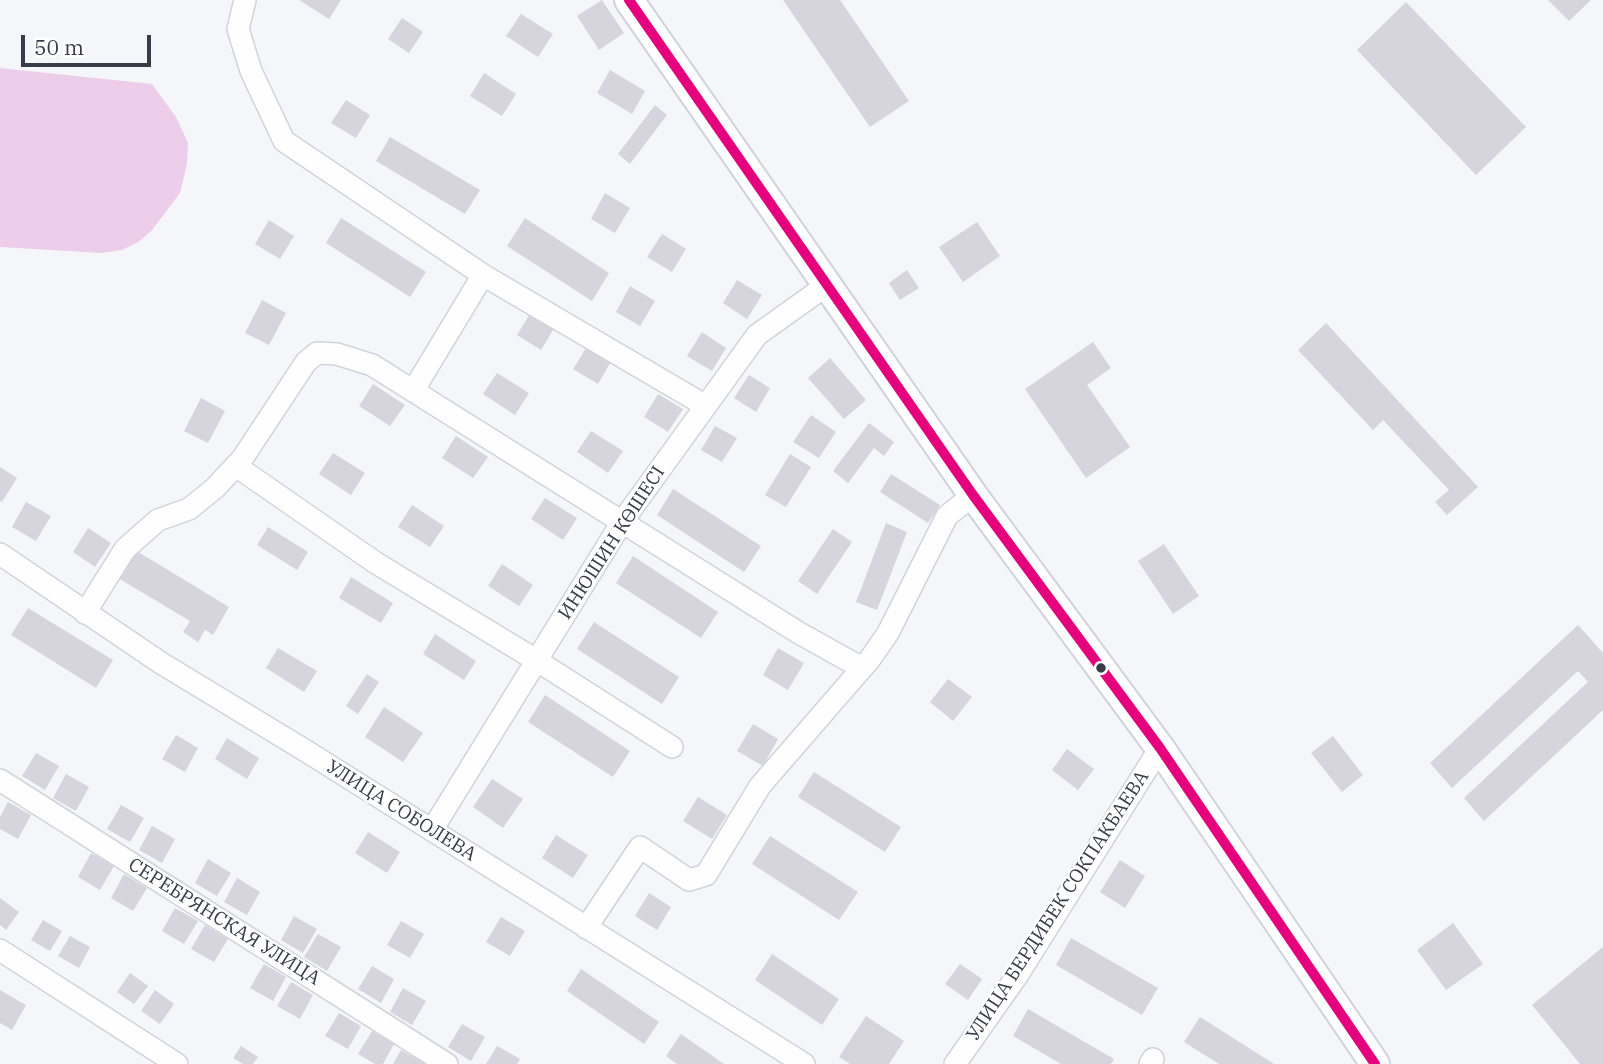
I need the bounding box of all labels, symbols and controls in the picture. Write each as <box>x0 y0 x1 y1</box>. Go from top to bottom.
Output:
scale bar <box>24 21 154 65</box>
text: 50 m <box>34 33 84 61</box>
street label: ИНЮШИН КӨШЕСІ <box>554 462 670 624</box>
unlabelled marker <box>1094 661 1108 675</box>
street label: УЛИЦА СОБОЛЕВА <box>322 756 480 866</box>
street label: УЛИЦА БЕРДИБЕК СОКПАКБАЕВА <box>962 767 1154 1045</box>
street label: СЕРЕБРЯНСКАЯ УЛИЦА <box>124 853 324 991</box>

